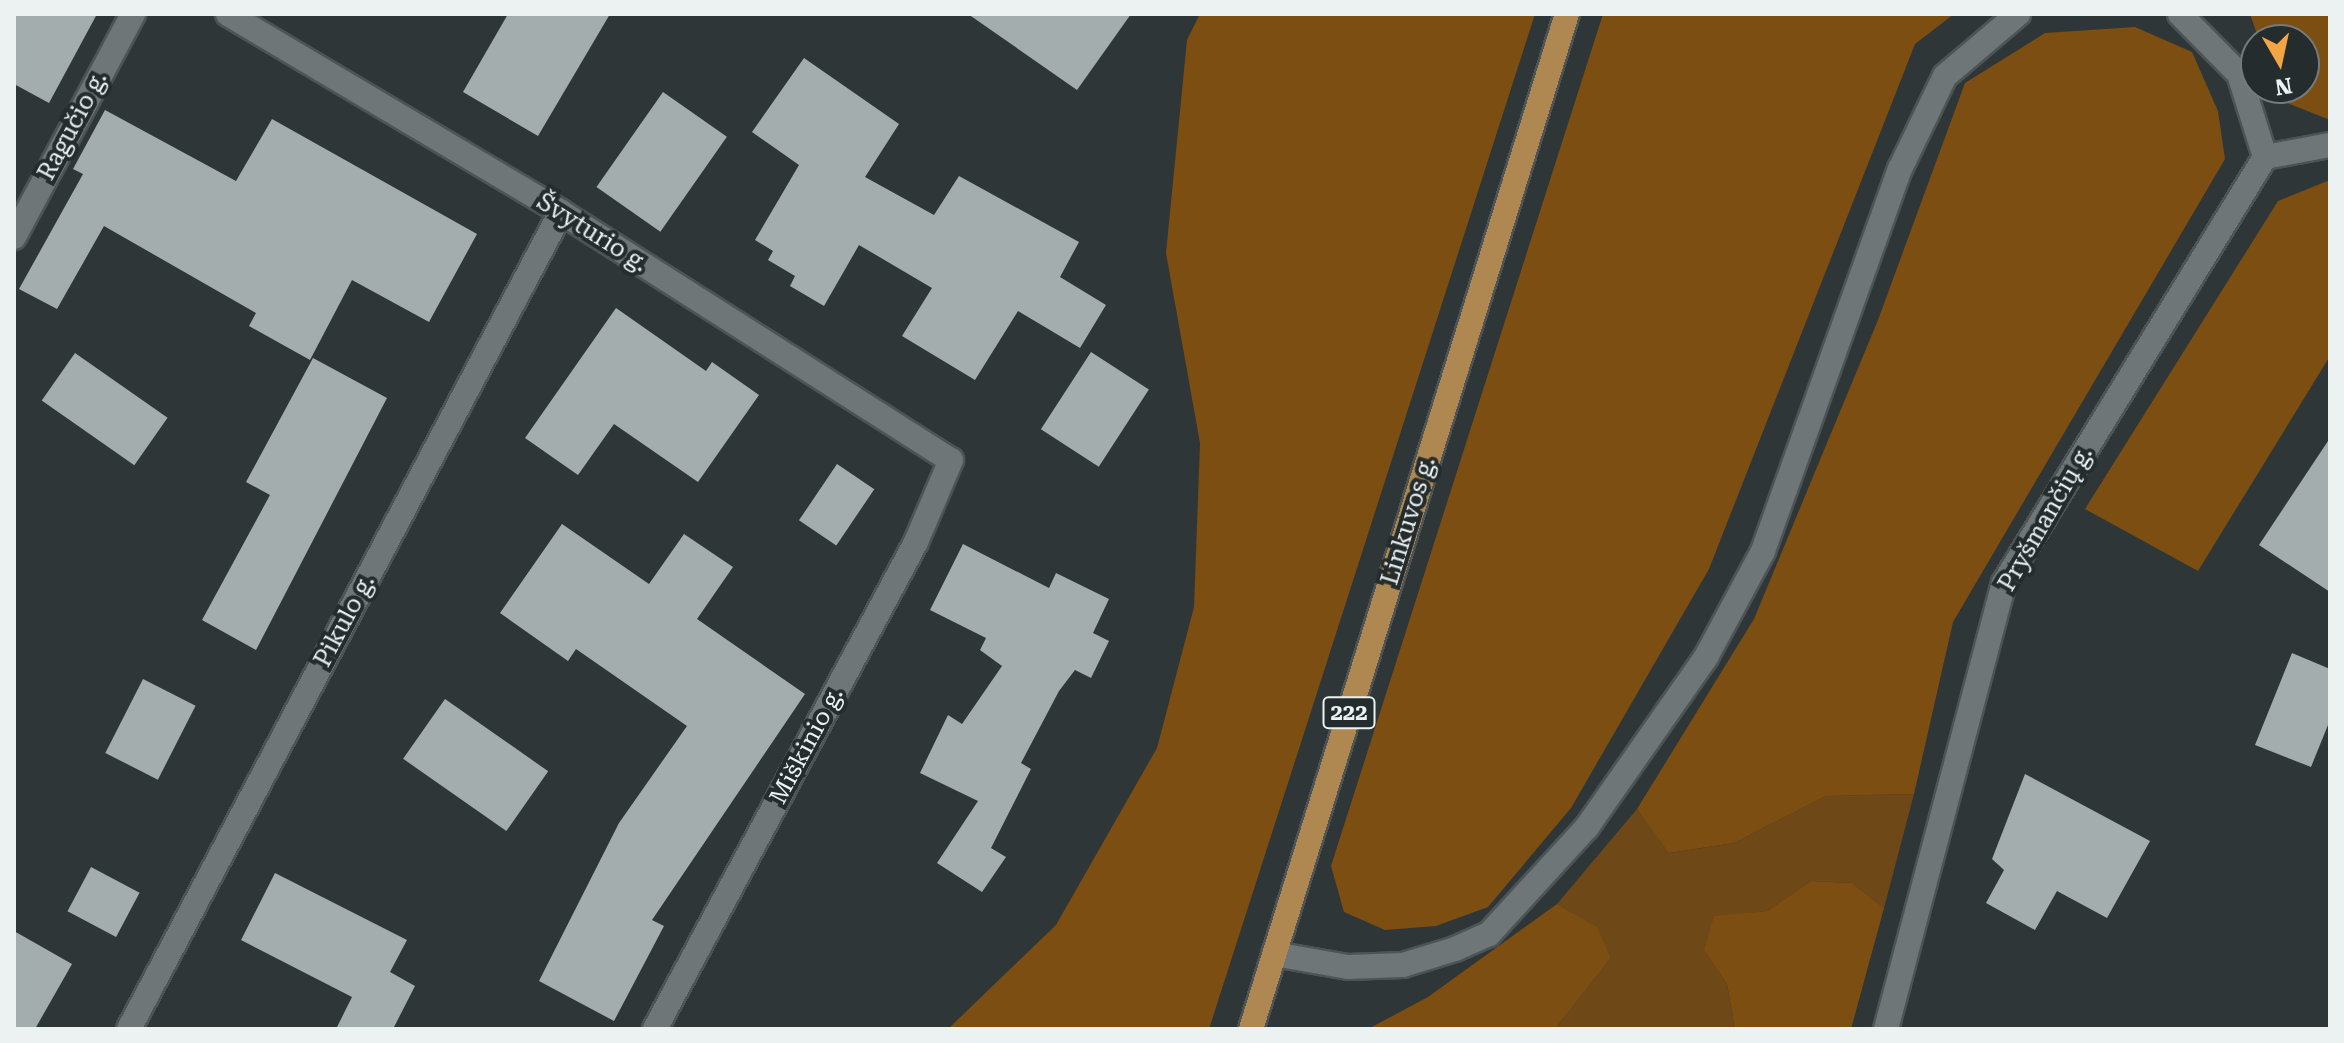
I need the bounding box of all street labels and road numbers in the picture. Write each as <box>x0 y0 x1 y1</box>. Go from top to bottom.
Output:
street label: Ragučio g. <box>32 67 114 185</box>
street label: Švyturio g. <box>531 188 653 278</box>
street label: Pryšmančių g. <box>1993 441 2099 597</box>
street label: Linkuvos g. <box>1376 454 1442 588</box>
street label: Pikulo g. <box>309 570 381 672</box>
street label: Miškinio g. <box>764 683 850 809</box>
road number: 222 <box>1321 695 1377 731</box>

